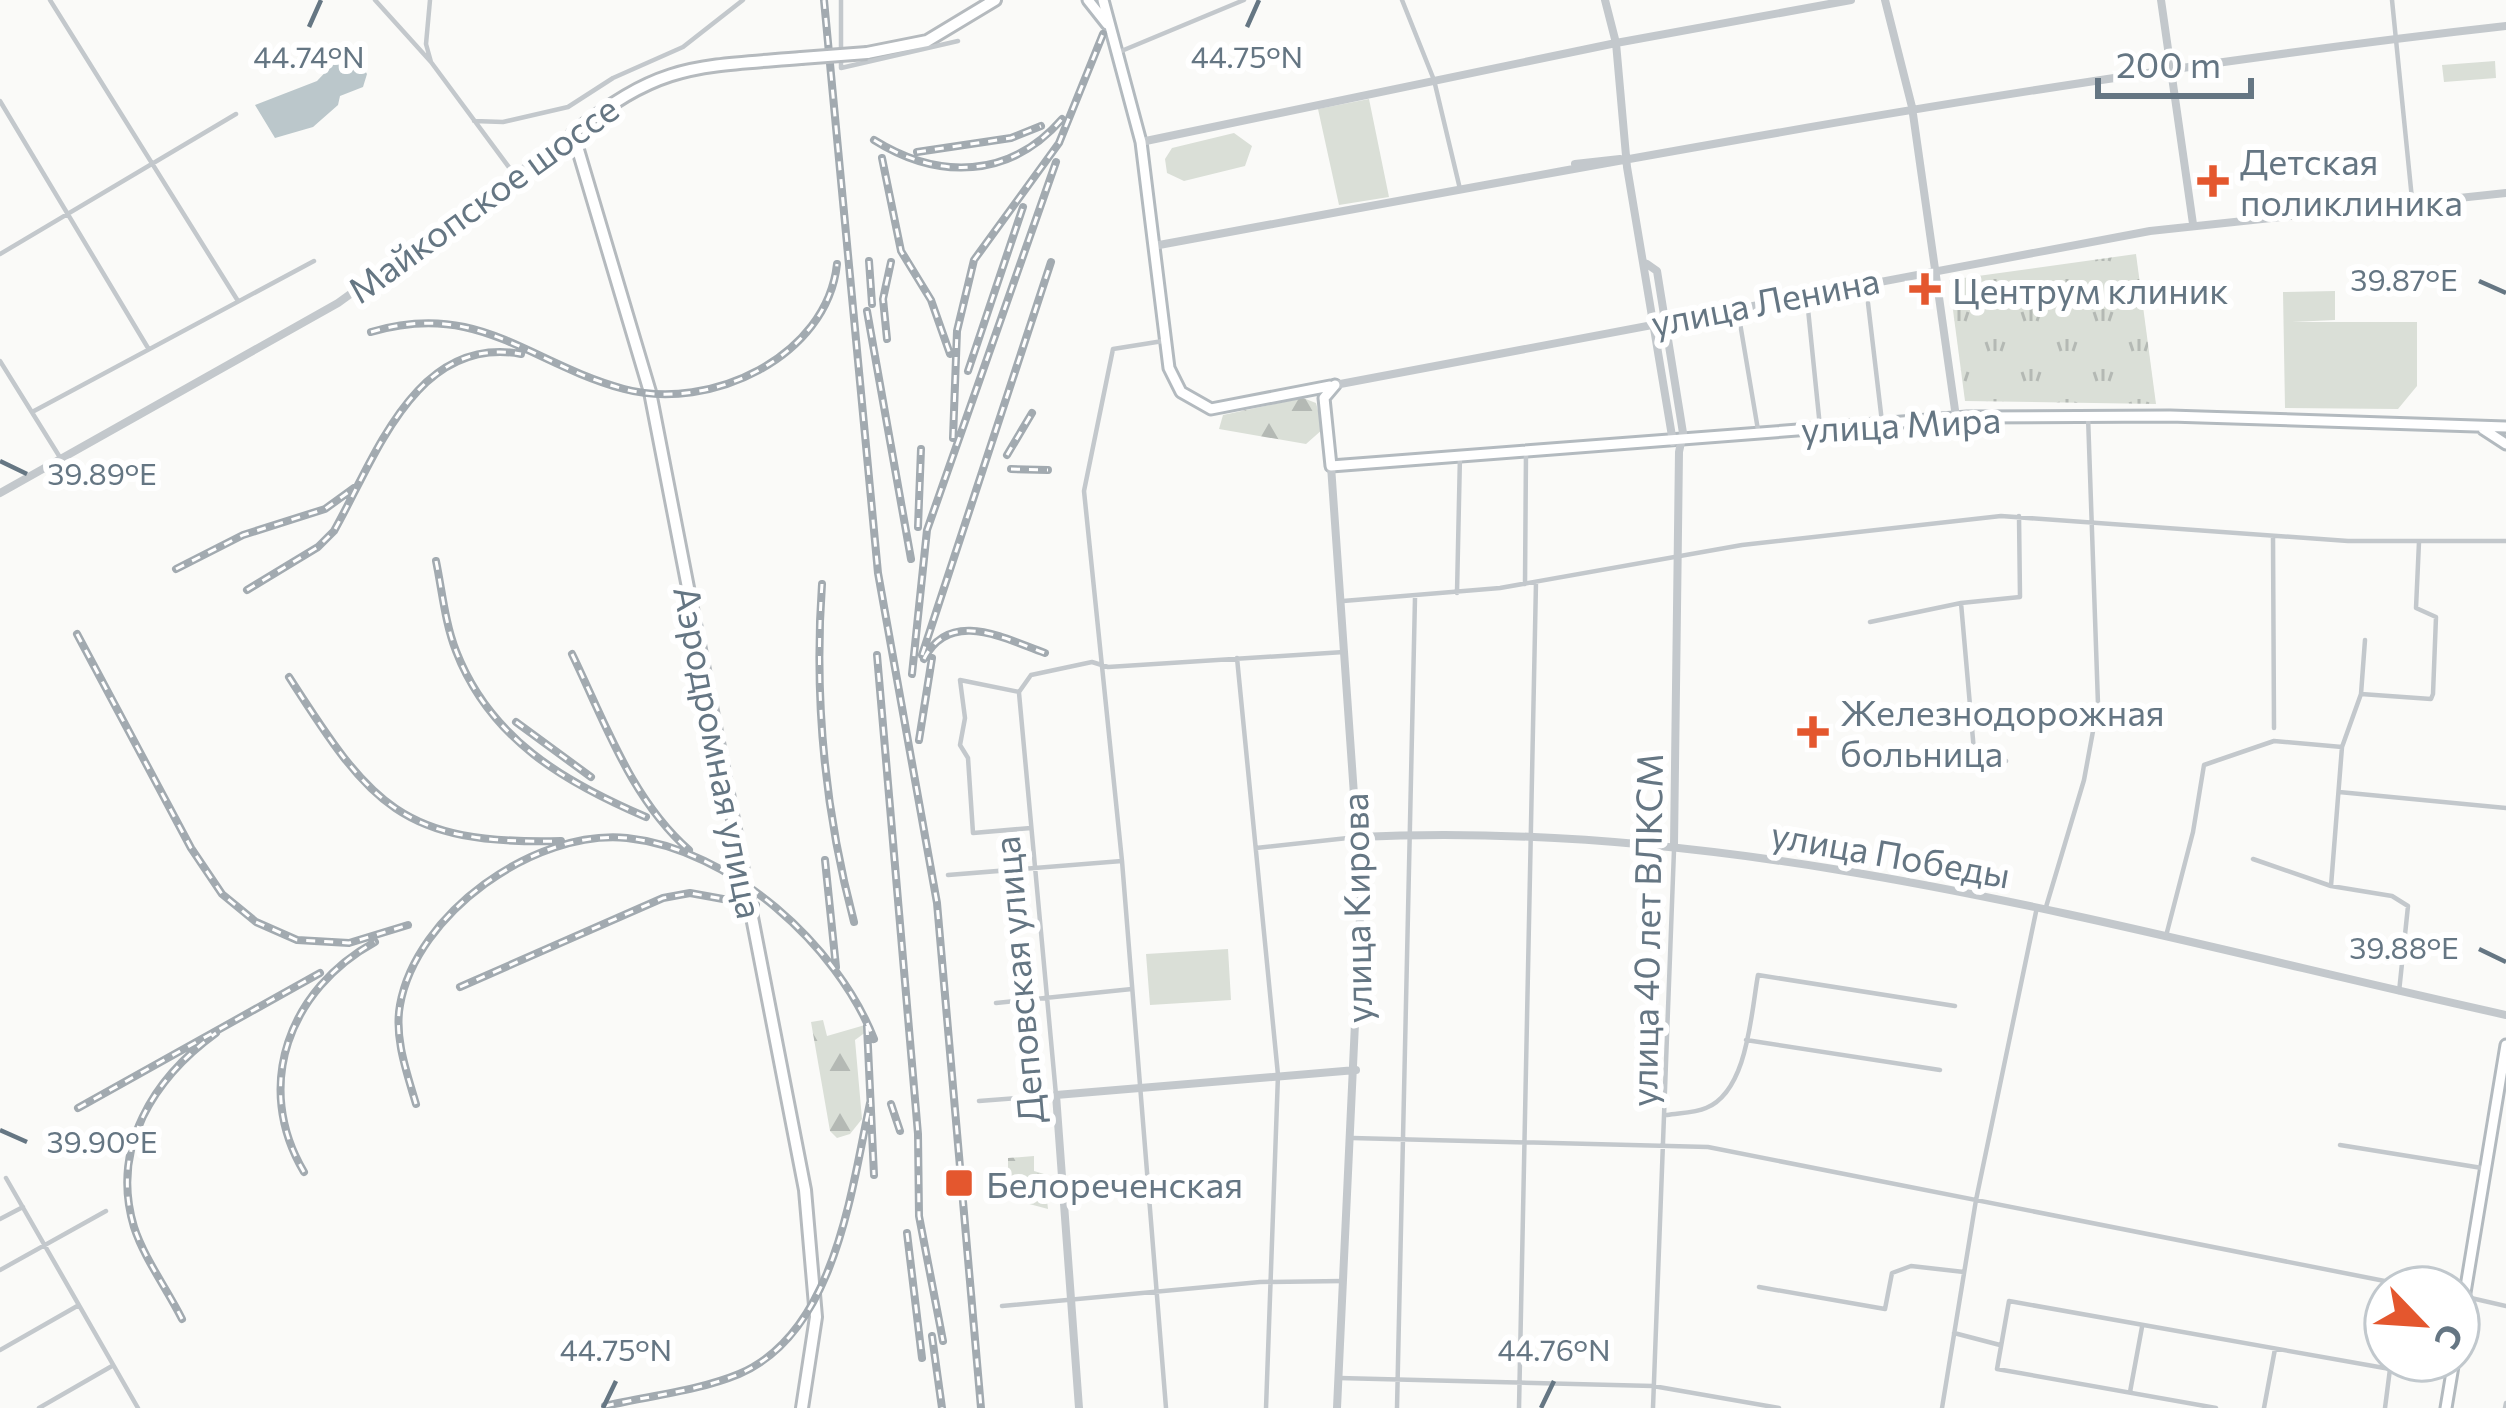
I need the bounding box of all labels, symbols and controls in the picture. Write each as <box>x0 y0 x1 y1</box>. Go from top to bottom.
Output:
scale bar <box>2098 24 2251 98</box>
text: 44.74°N <box>253 37 365 74</box>
text: 44.75°N <box>1191 37 1303 74</box>
text: 200 m <box>2116 41 2221 85</box>
street label: Майкопское шоссе <box>338 85 626 311</box>
place label: Детская поликлиника <box>2240 138 2463 223</box>
marker: Детская поликлиника <box>2197 165 2229 197</box>
street label: улица Ленина <box>1647 256 1883 344</box>
text: 39.87°E <box>2350 260 2458 297</box>
place label: Центрум клиник <box>1952 267 2229 311</box>
marker: Центрум клиник <box>1909 273 1941 305</box>
street label: улица Мира <box>1800 396 2002 450</box>
text: 39.89°E <box>47 454 157 491</box>
street label: Аэродромная улица <box>666 582 774 922</box>
place label: Железнодорожная больница <box>1840 689 2165 774</box>
marker: Железнодорожная больница <box>1797 716 1829 748</box>
street label: улица 40 лет ВЛКСМ <box>1620 753 1670 1107</box>
street label: улица Кирова <box>1331 792 1379 1024</box>
street label: улица Победы <box>1768 810 2014 896</box>
street label: Деповская улица <box>983 834 1051 1126</box>
text: 39.88°E <box>2349 928 2459 965</box>
text: 39.90°E <box>46 1122 158 1159</box>
place label: Белореченская <box>986 1161 1243 1205</box>
marker: Белореченская <box>943 1167 975 1199</box>
north arrow <box>2362 1264 2482 1384</box>
text: С <box>2427 1318 2474 1356</box>
text: 44.75°N <box>560 1330 672 1367</box>
text: 44.76°N <box>1497 1330 1611 1367</box>

